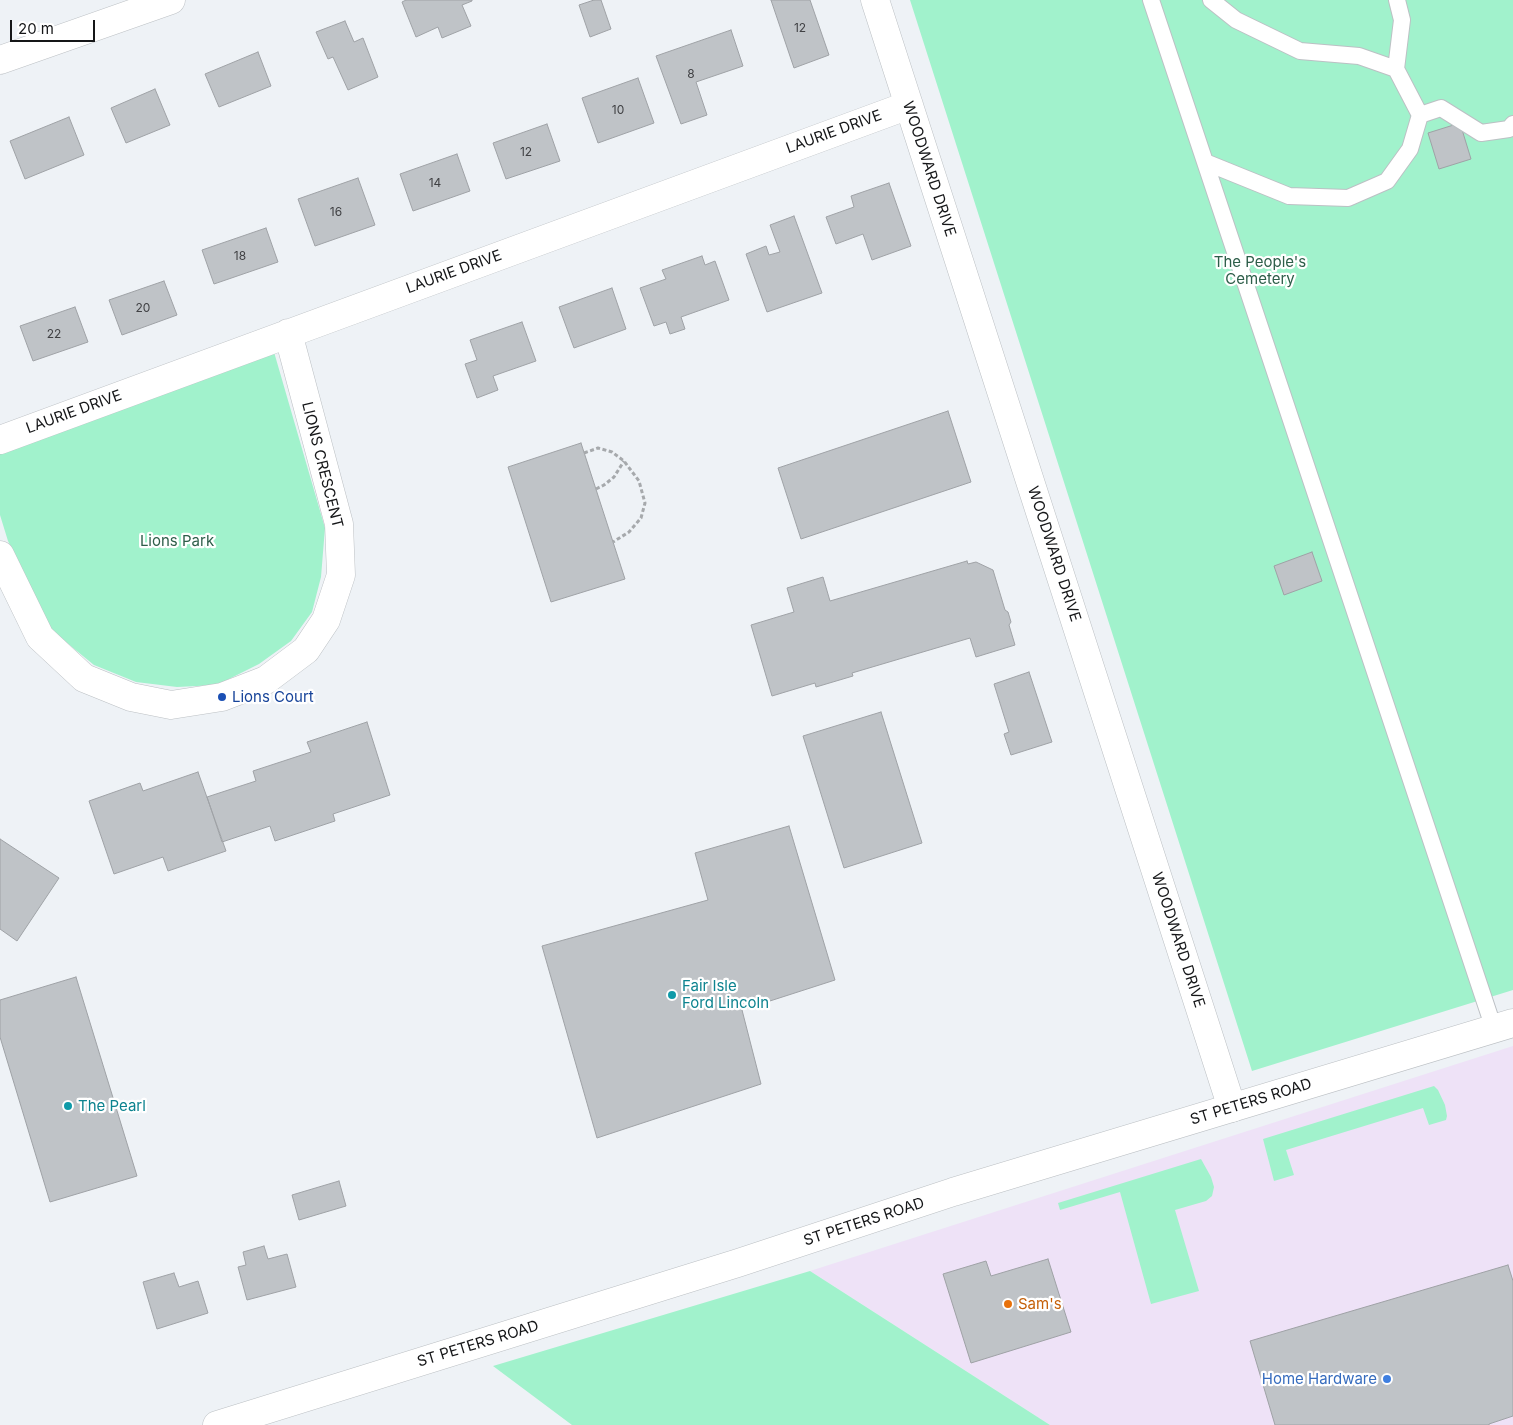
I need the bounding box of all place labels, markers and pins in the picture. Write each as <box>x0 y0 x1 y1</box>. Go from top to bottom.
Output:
place label: Lions Court <box>232 688 314 706</box>
marker: Lions Court <box>216 691 228 703</box>
place label: Fair Isle Ford Lincoln <box>682 977 769 1012</box>
marker: Fair Isle Ford Lincoln <box>666 989 678 1001</box>
place label: The Pearl <box>78 1097 146 1115</box>
marker: The Pearl <box>62 1100 74 1112</box>
place label: Sam's <box>1018 1295 1062 1313</box>
marker: Sam's <box>1002 1298 1014 1310</box>
place label: Home Hardware <box>1262 1370 1377 1388</box>
marker: Home Hardware <box>1381 1373 1393 1385</box>

